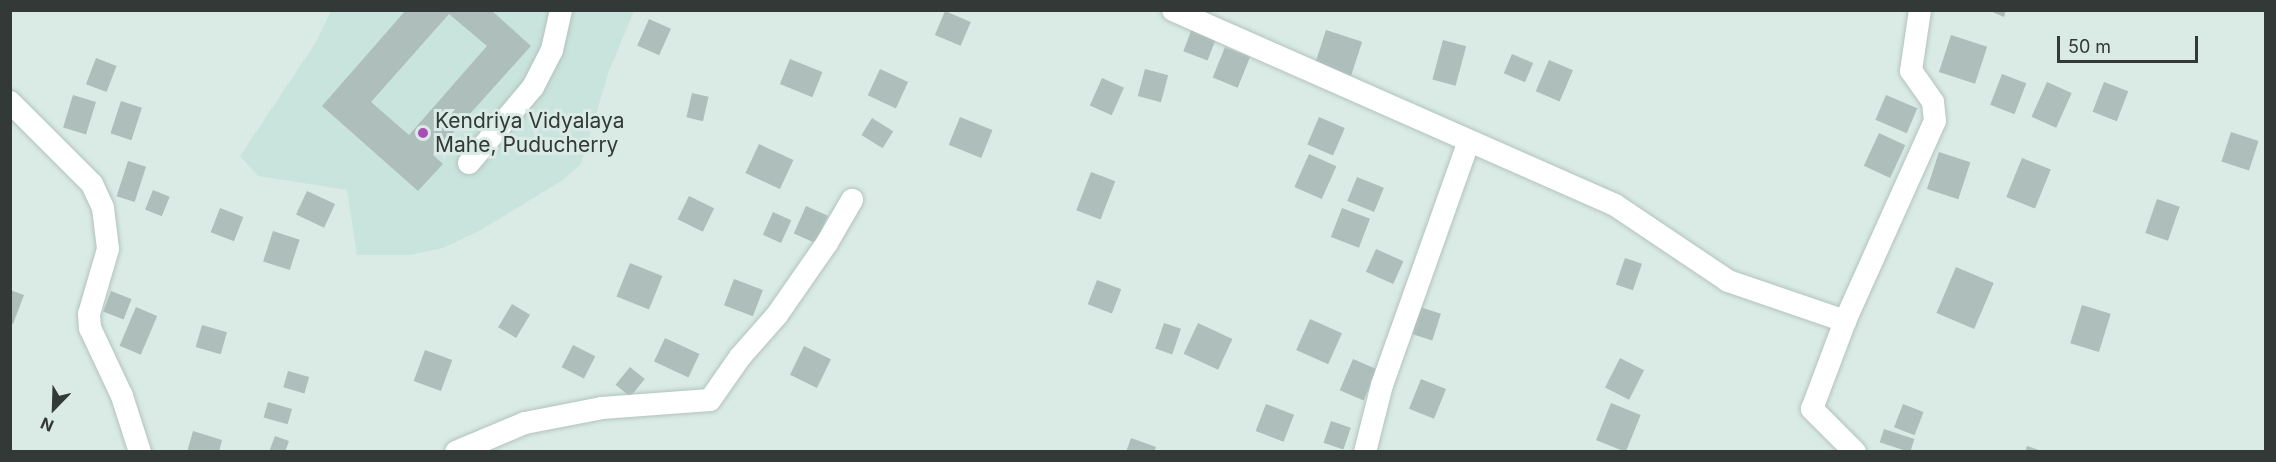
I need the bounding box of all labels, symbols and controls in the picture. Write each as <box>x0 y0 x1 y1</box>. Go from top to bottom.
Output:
scale bar <box>2060 24 2201 62</box>
text: 50 m <box>2068 36 2111 57</box>
place label: Kendriya Vidyalaya Mahe, Puducherry <box>435 108 625 158</box>
marker: Kendriya Vidyalaya Mahe, Puducherry <box>416 126 430 140</box>
north arrow <box>24 378 84 438</box>
text: N <box>37 413 56 436</box>

